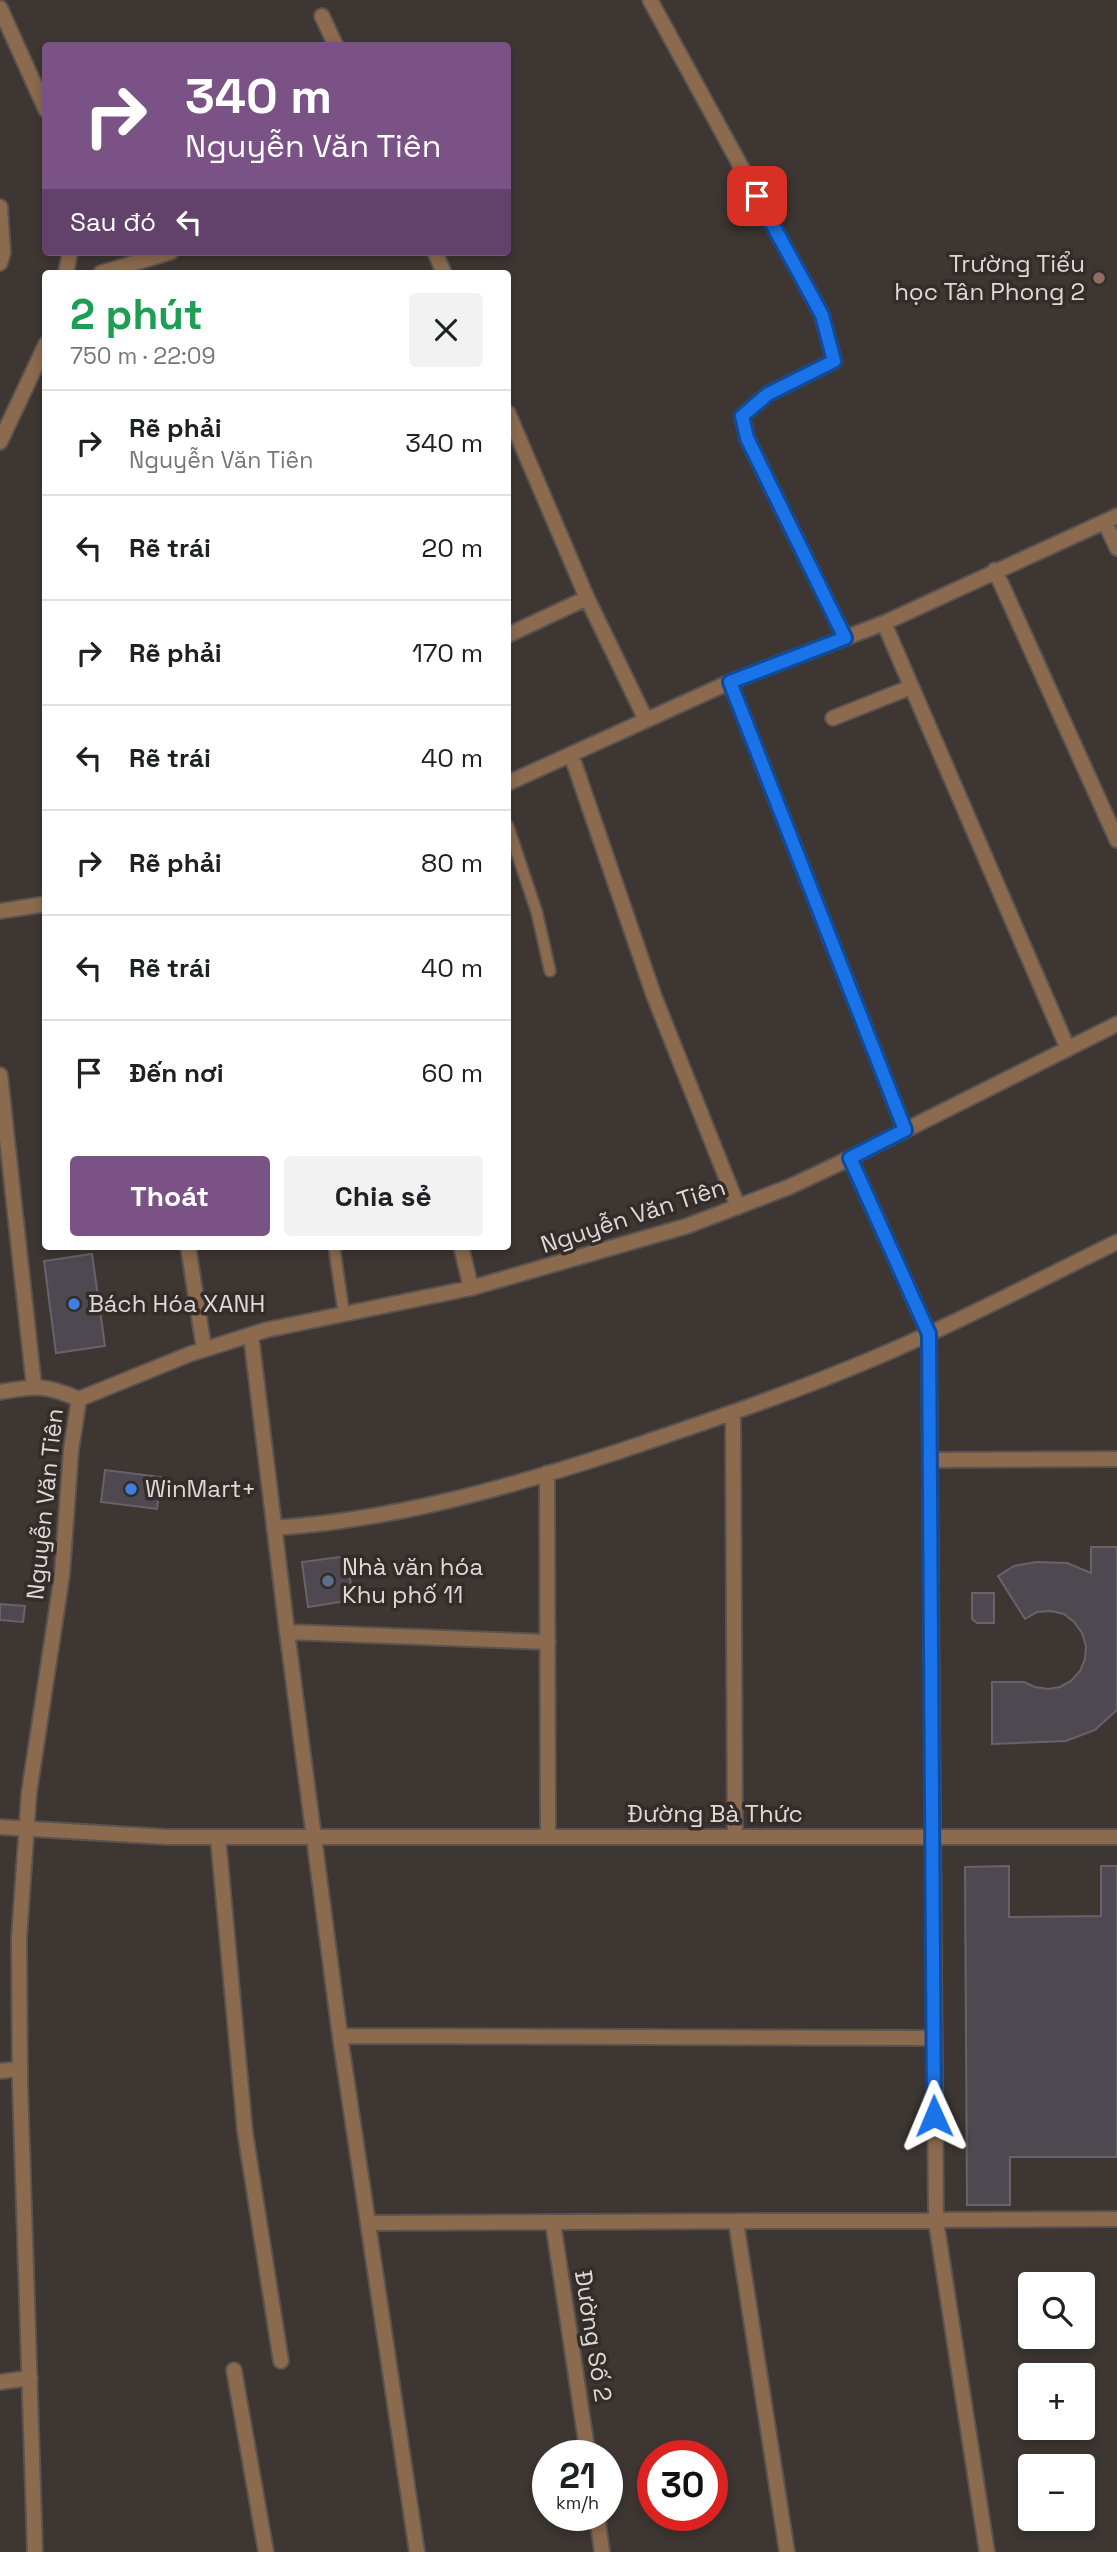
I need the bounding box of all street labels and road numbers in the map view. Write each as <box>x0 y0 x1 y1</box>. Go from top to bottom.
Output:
street label: Nguyễn Văn Tiên <box>537 1171 729 1260</box>
street label: Nguyễn Văn Tiên <box>19 1407 70 1601</box>
street label: Đường Bà Thức <box>627 1798 803 1829</box>
street label: Đường Số 2 <box>568 2268 619 2404</box>

